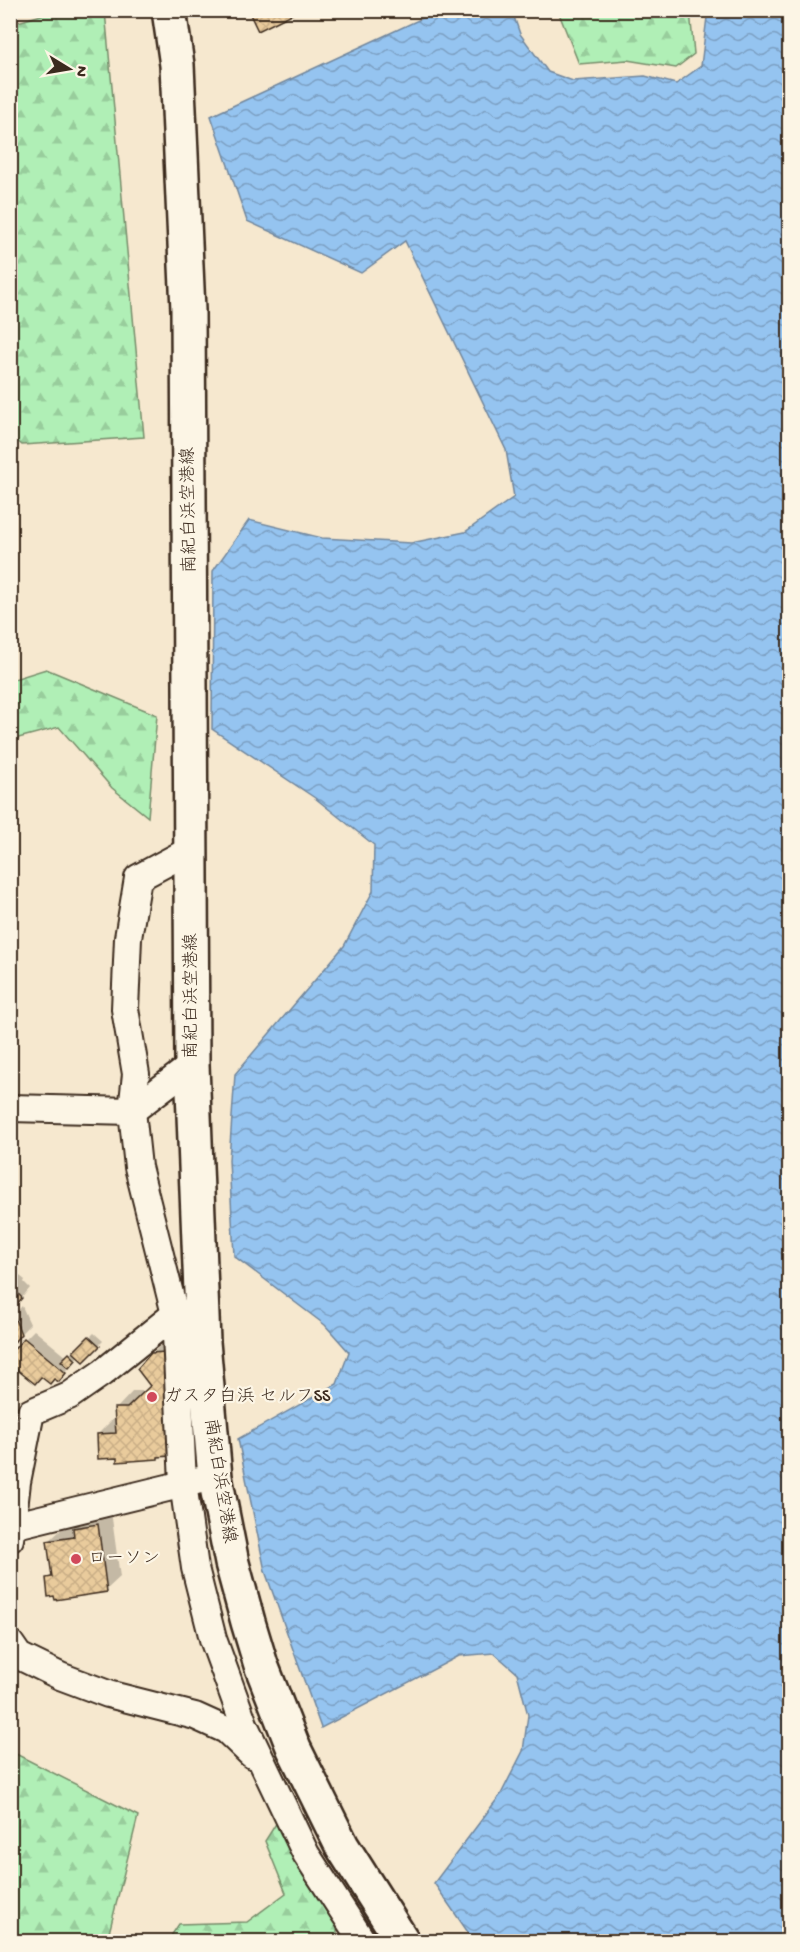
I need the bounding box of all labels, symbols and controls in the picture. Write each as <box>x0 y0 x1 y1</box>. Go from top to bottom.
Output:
north arrow <box>39 39 99 99</box>
text: N <box>70 64 91 79</box>
street label: 南紀白浜空港線 <box>177 447 202 573</box>
street label: 南紀白浜空港線 <box>181 933 203 1059</box>
place label: ガスタ白浜 セルフSS <box>164 1386 331 1408</box>
marker: ガスタ白浜 セルフSS <box>145 1390 159 1404</box>
street label: 南紀白浜空港線 <box>199 1417 240 1545</box>
place label: ローソン <box>88 1549 160 1570</box>
marker: ローソン <box>69 1552 83 1566</box>

